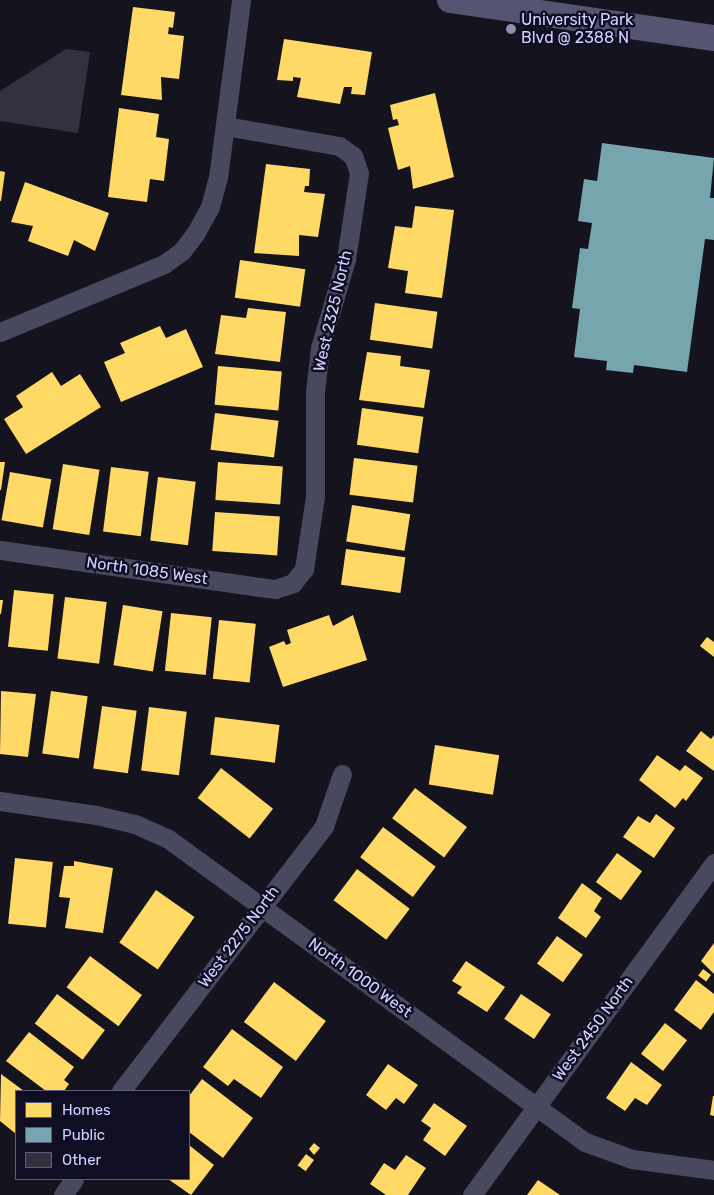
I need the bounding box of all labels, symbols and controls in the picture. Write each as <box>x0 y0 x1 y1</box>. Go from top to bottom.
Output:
place label: University Park Blvd @ 2388 N <box>521 10 634 48</box>
marker: University Park Blvd @ 2388 N <box>505 23 517 35</box>
street label: West 2325 North <box>310 248 356 374</box>
street label: North 1085 West <box>85 553 209 589</box>
street label: West 2275 North <box>194 882 284 992</box>
street label: North 1000 West <box>304 934 416 1022</box>
street label: West 2450 North <box>549 973 637 1085</box>
legend <box>15 1090 190 1180</box>
text: Homes <box>62 1101 111 1119</box>
text: Public <box>62 1126 105 1144</box>
text: Other <box>62 1151 101 1169</box>

